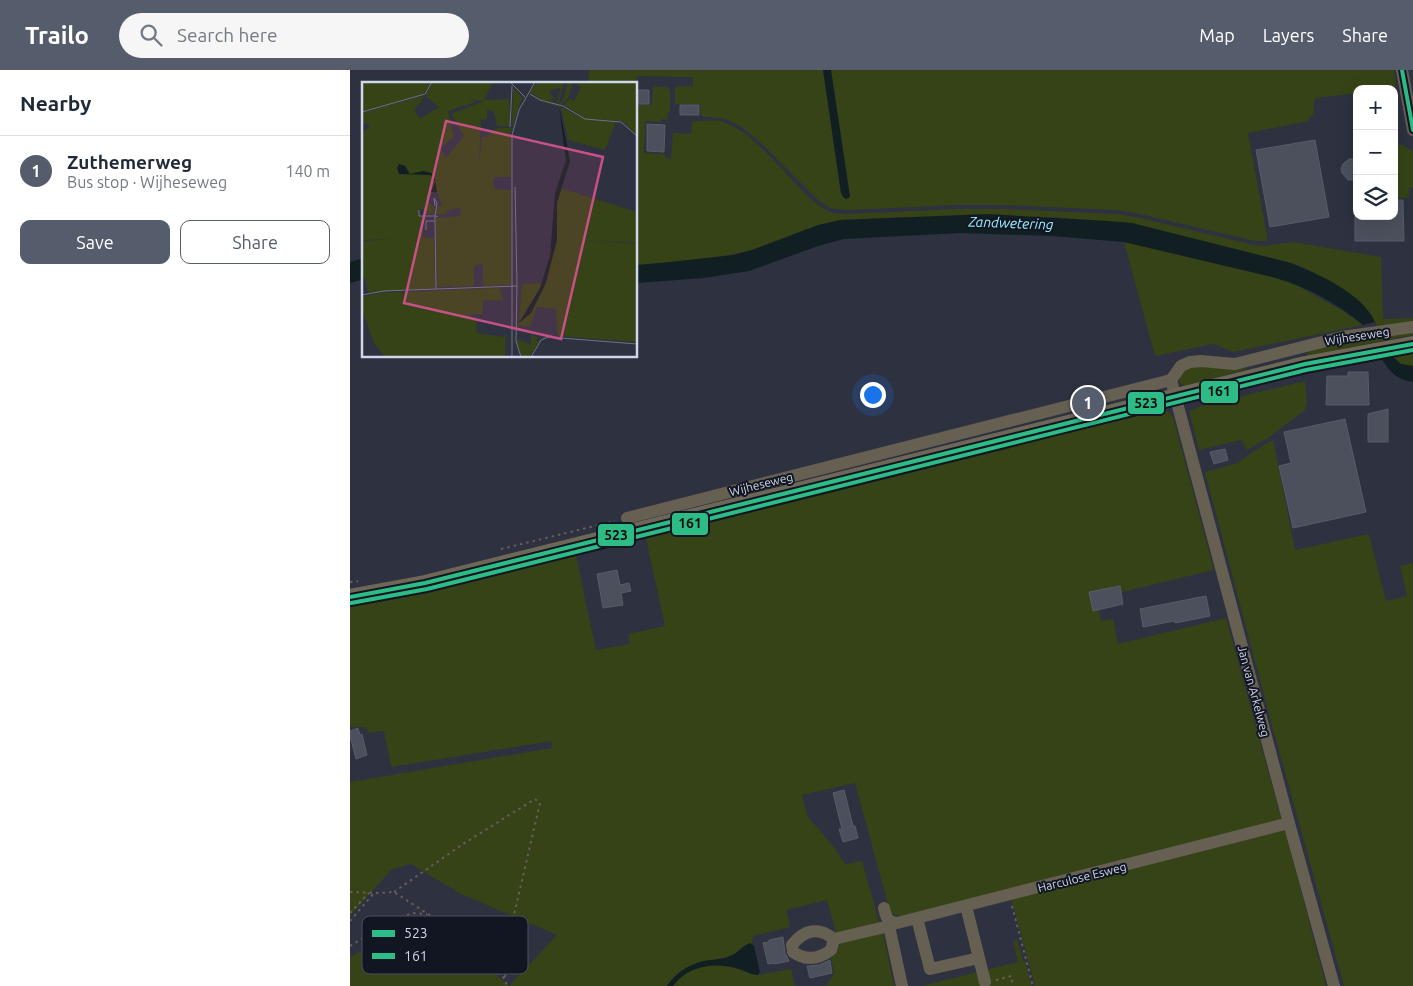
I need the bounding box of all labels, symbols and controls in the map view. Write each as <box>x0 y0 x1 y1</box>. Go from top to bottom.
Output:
search box <box>119 13 469 58</box>
icon: search <box>137 21 165 49</box>
text: Trailo <box>25 22 89 49</box>
text: Search here <box>177 24 278 46</box>
text: Map <box>1199 25 1235 45</box>
text: Layers <box>1263 25 1314 45</box>
text: Share <box>1342 25 1388 45</box>
inset map <box>362 82 638 358</box>
map controls <box>1353 85 1398 220</box>
button: + <box>1353 85 1398 130</box>
text: Nearby <box>20 91 91 115</box>
button: − <box>1353 130 1398 175</box>
text: Zuthemerweg <box>67 151 192 173</box>
text: 1 <box>31 162 41 180</box>
text: 140 m <box>285 162 330 180</box>
text: Bus stop · Wijheseweg <box>67 173 227 191</box>
button: layers <box>1353 175 1398 220</box>
water label: Zandwetering <box>967 213 1054 232</box>
button: Save <box>20 220 170 264</box>
button: Share <box>180 220 330 264</box>
street label: Wijheseweg <box>1324 324 1390 348</box>
line badge: 161 <box>1200 380 1239 404</box>
your location <box>860 382 886 408</box>
text: 161 <box>1207 383 1231 399</box>
pin: 1 <box>1072 384 1104 422</box>
line badge: 523 <box>1127 391 1165 415</box>
text: 523 <box>1134 395 1158 411</box>
street label: Wijheseweg <box>728 470 794 498</box>
line badge: 161 <box>671 512 709 536</box>
text: 161 <box>678 515 702 531</box>
line badge: 523 <box>597 523 635 547</box>
text: 523 <box>604 527 628 543</box>
street label: Jan van Arkelweg <box>1236 644 1272 738</box>
street label: Harculose Esweg <box>1036 860 1128 894</box>
legend <box>362 916 528 974</box>
text: 523 <box>404 925 428 941</box>
text: 161 <box>404 948 428 964</box>

